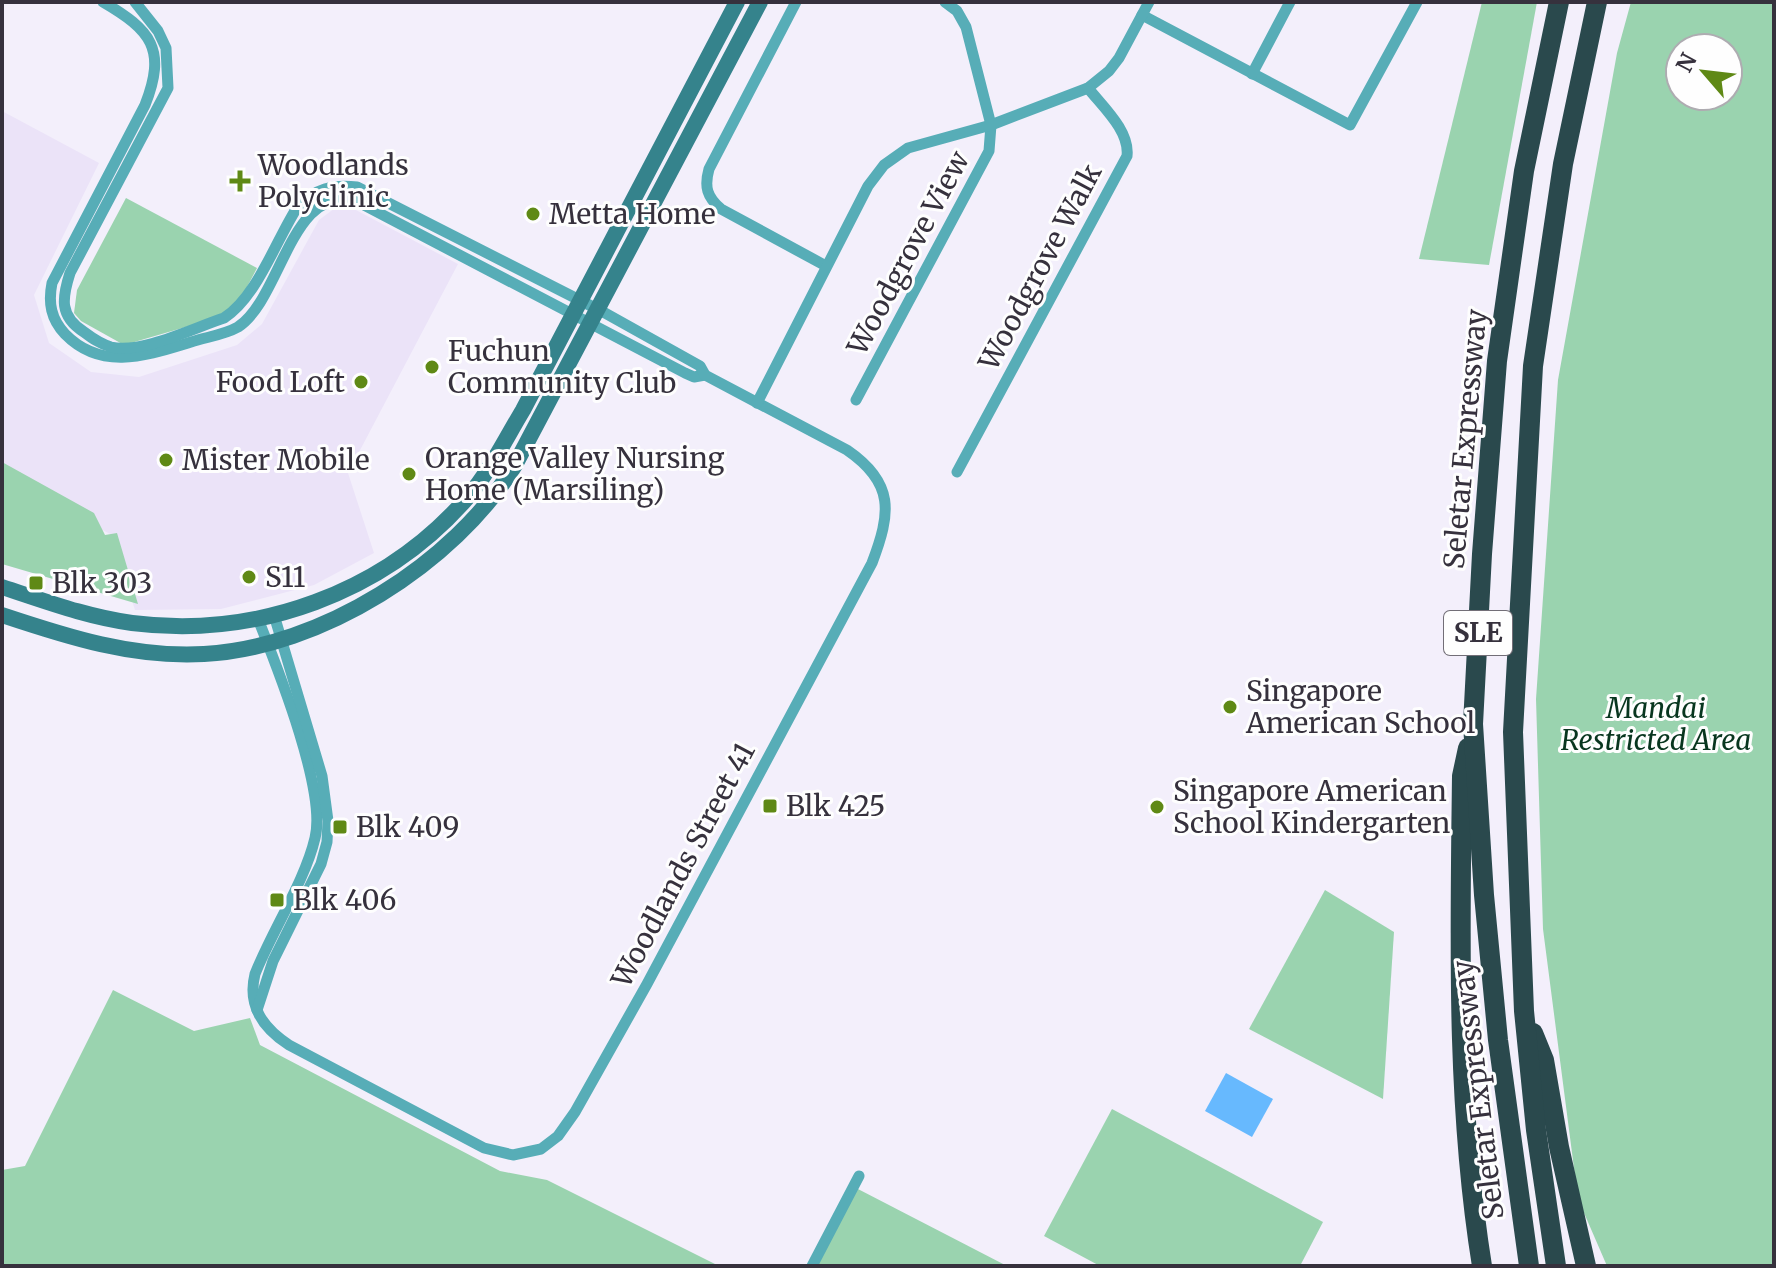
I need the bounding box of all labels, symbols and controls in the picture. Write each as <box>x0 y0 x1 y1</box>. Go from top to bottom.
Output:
north arrow <box>1664 32 1744 112</box>
text: N <box>1670 48 1703 77</box>
street label: Woodgrove View <box>839 145 977 362</box>
place label: Woodlands Polyclinic <box>257 147 409 215</box>
street label: Woodgrove Walk <box>970 158 1110 377</box>
marker: Woodlands Polyclinic <box>229 170 251 192</box>
place label: Metta Home <box>549 196 716 232</box>
marker: Metta Home <box>524 205 542 223</box>
street label: Seletar Expressway <box>1436 307 1494 570</box>
place label: Fuchun Community Club <box>448 333 676 401</box>
marker: Fuchun Community Club <box>423 358 441 376</box>
place label: Food Loft <box>216 364 345 400</box>
marker: Food Loft <box>352 373 370 391</box>
place label: Orange Valley Nursing Home (Marsiling) <box>425 440 725 508</box>
place label: Mister Mobile <box>182 442 370 478</box>
marker: Mister Mobile <box>157 451 175 469</box>
marker: Orange Valley Nursing Home (Marsiling) <box>400 465 418 483</box>
place label: S11 <box>265 559 306 595</box>
place label: Blk 303 <box>52 565 152 601</box>
marker: S11 <box>240 568 258 586</box>
marker: Blk 303 <box>27 574 45 592</box>
road number: SLE <box>1444 611 1512 655</box>
place label: Singapore American School <box>1245 673 1475 741</box>
park label: Mandai Restricted Area <box>1561 690 1751 758</box>
marker: Singapore American School <box>1221 698 1239 716</box>
street label: Woodlands Street 41 <box>603 736 763 994</box>
place label: Singapore American School Kindergarten <box>1173 773 1450 841</box>
place label: Blk 425 <box>786 788 885 824</box>
marker: Blk 425 <box>761 797 779 815</box>
marker: Singapore American School Kindergarten <box>1148 798 1166 816</box>
place label: Blk 409 <box>356 809 459 845</box>
marker: Blk 409 <box>331 818 349 836</box>
place label: Blk 406 <box>293 882 397 918</box>
marker: Blk 406 <box>268 891 286 909</box>
street label: Seletar Expressway <box>1444 958 1512 1222</box>

